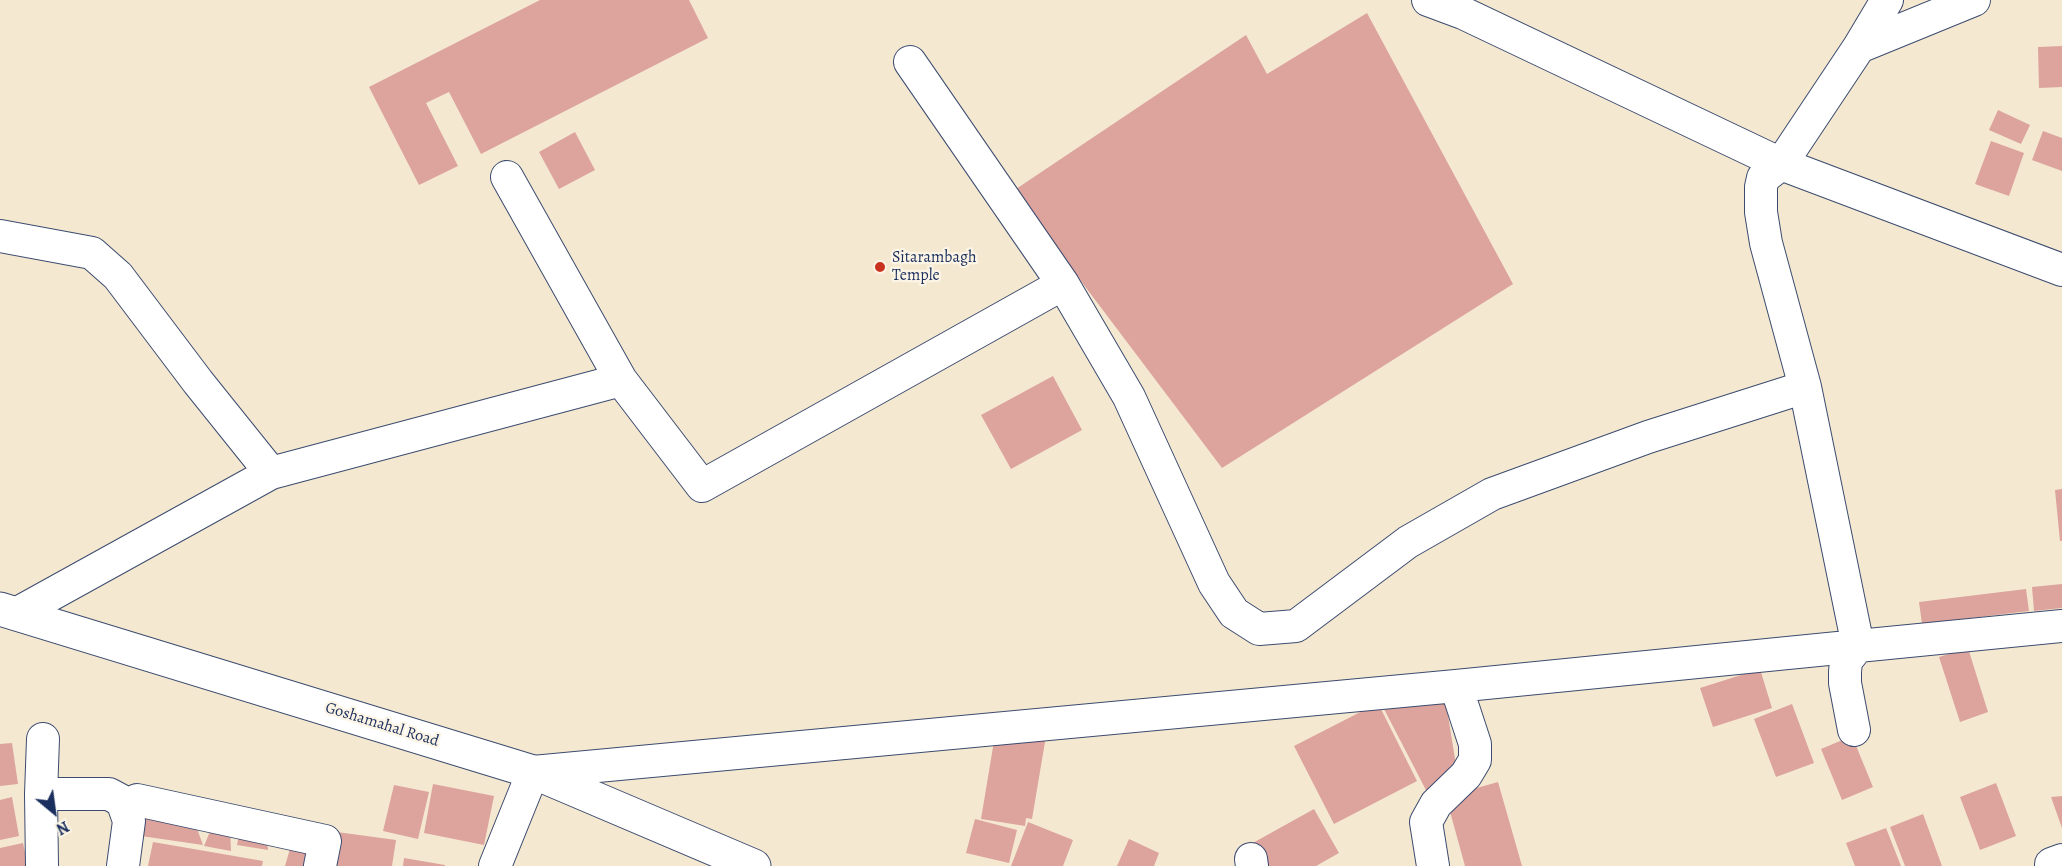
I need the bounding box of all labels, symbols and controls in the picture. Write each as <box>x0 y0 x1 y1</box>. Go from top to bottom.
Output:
place label: Sitarambagh Temple <box>892 248 976 286</box>
marker: Sitarambagh Temple <box>873 260 887 274</box>
street label: Goshamahal Road <box>323 699 441 751</box>
north arrow <box>24 782 84 842</box>
text: N <box>52 815 73 840</box>

